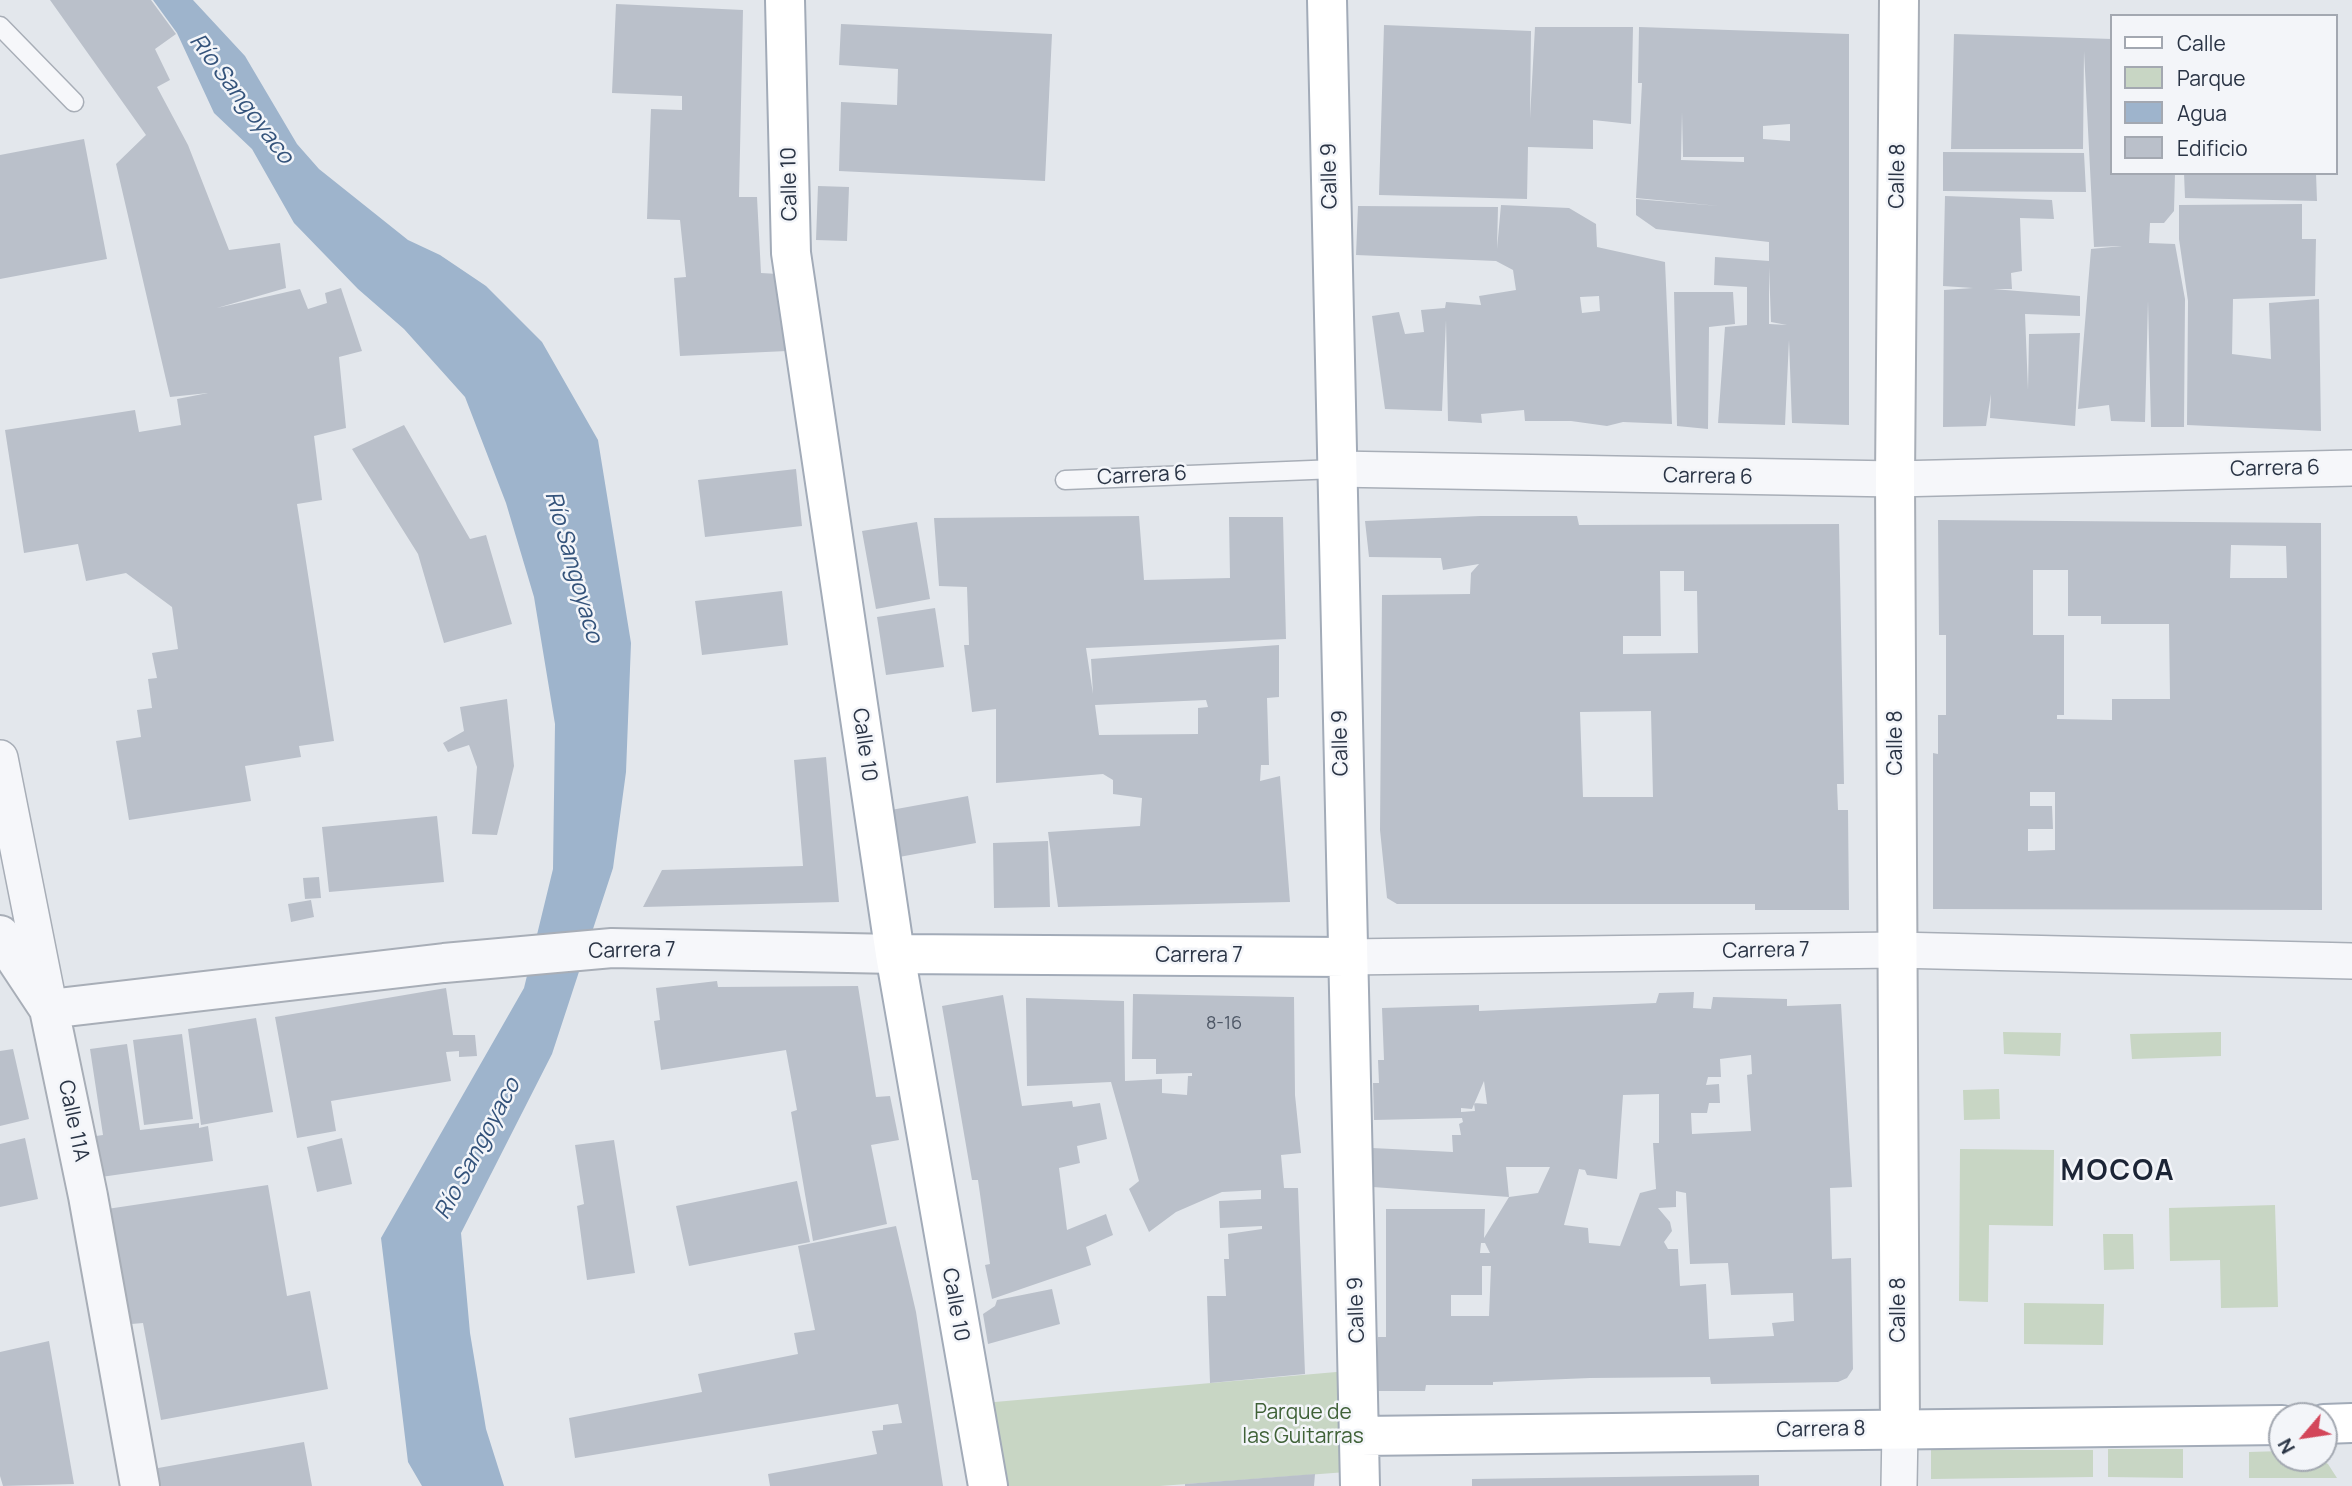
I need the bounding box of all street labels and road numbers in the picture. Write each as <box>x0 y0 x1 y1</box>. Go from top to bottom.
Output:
street label: Calle 9 <box>1317 143 1343 209</box>
street label: Calle 8 <box>1885 143 1911 209</box>
street label: Calle 10 <box>777 147 803 221</box>
street label: Carrera 6 <box>2230 456 2320 482</box>
street label: Carrera 6 <box>1096 461 1188 491</box>
street label: Carrera 6 <box>1663 464 1753 490</box>
street label: Calle 10 <box>846 707 882 783</box>
street label: Calle 9 <box>1328 710 1354 776</box>
street label: Calle 8 <box>1883 710 1909 776</box>
street label: Carrera 7 <box>588 938 676 964</box>
street label: Carrera 7 <box>1722 938 1810 964</box>
street label: Carrera 7 <box>1155 943 1243 969</box>
street label: Calle 11A <box>52 1078 94 1164</box>
street label: Calle 10 <box>936 1266 974 1344</box>
street label: Calle 9 <box>1343 1277 1371 1343</box>
street label: Calle 8 <box>1886 1277 1912 1343</box>
street label: Carrera 8 <box>1776 1417 1866 1443</box>

